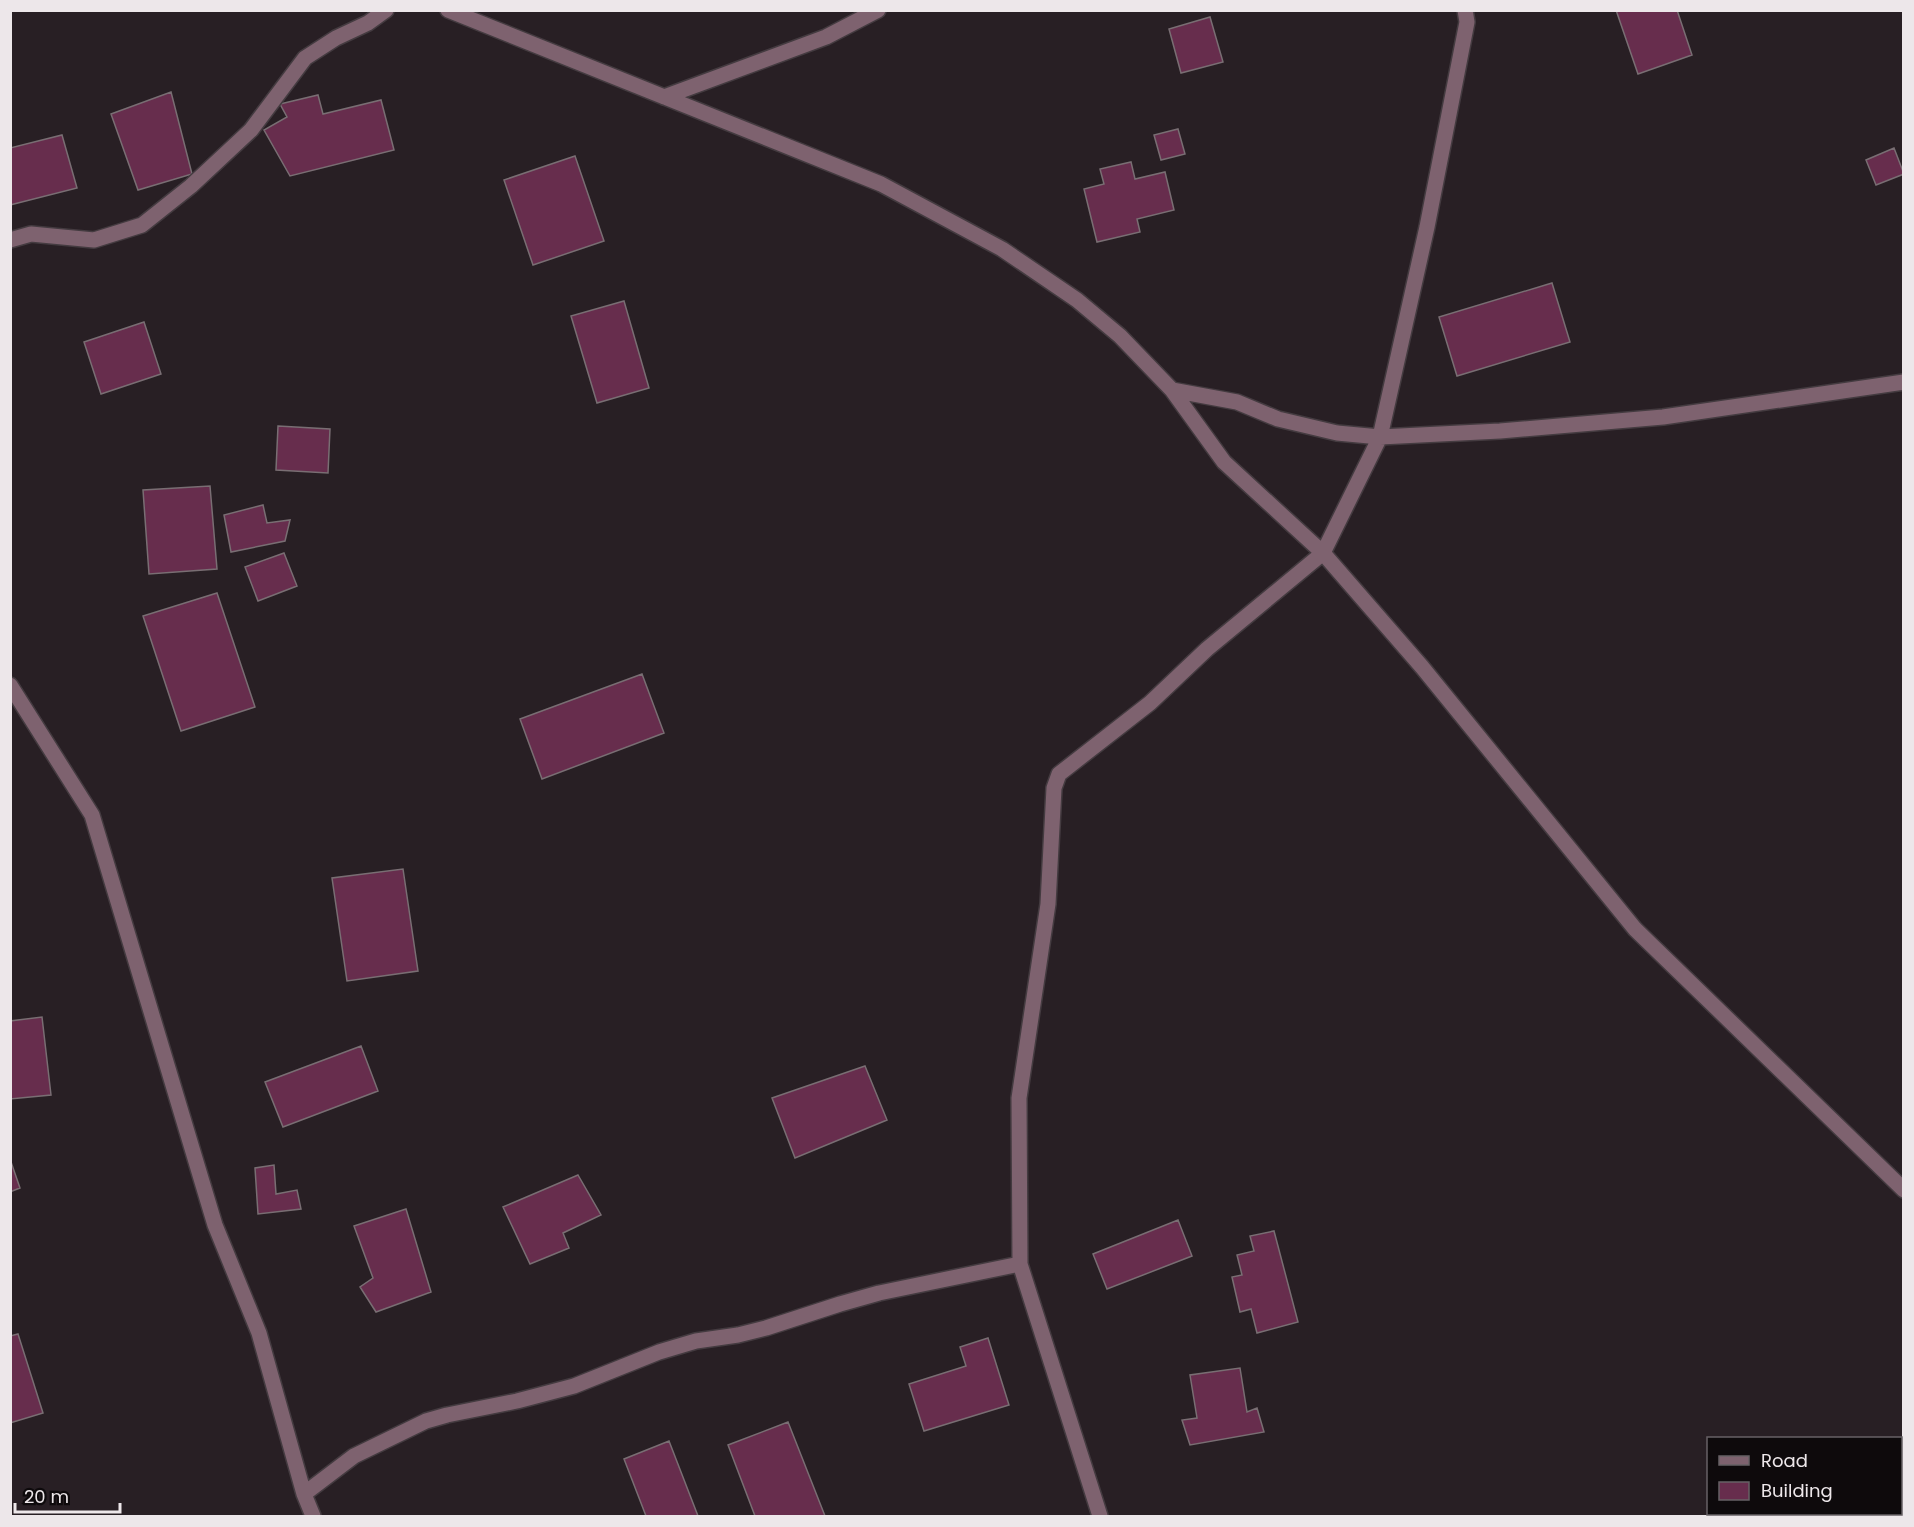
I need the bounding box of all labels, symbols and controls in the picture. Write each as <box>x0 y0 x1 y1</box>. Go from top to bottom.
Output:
legend <box>1707 1437 1902 1515</box>
text: Road <box>1761 1448 1808 1473</box>
scale bar <box>15 1476 120 1514</box>
text: Building <box>1761 1478 1833 1503</box>
text: 20 m <box>24 1484 69 1509</box>

